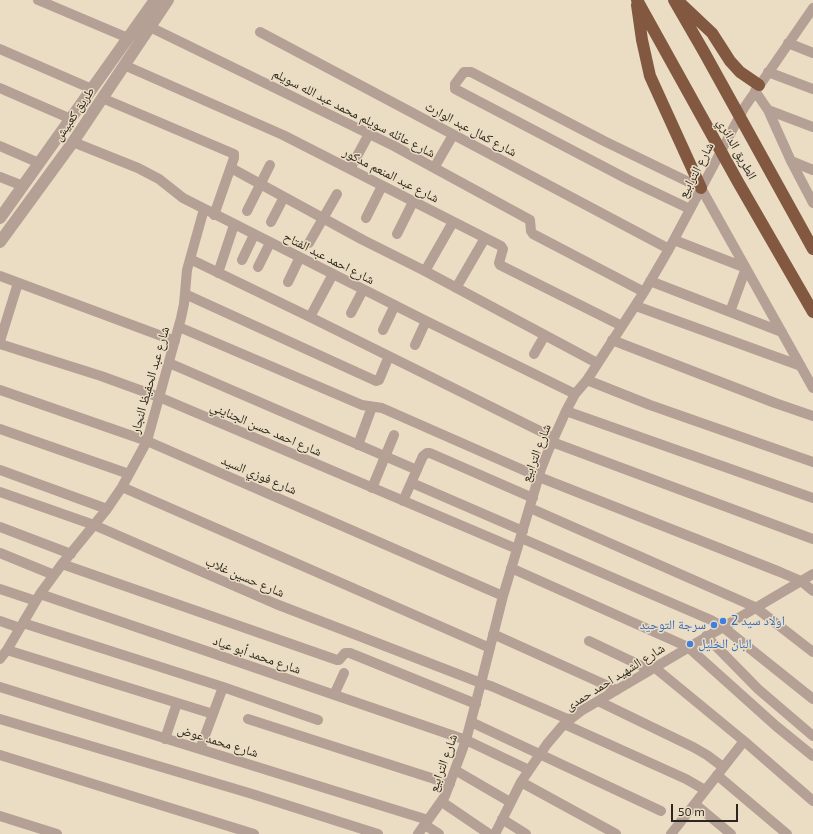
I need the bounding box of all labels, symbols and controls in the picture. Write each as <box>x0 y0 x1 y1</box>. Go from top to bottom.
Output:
street label: شارع عائله سويلم محمد عبد الله سويلم <box>270 65 438 161</box>
street label: طريق كعبيش <box>50 84 98 144</box>
street label: شارع كمال عبد الوارث <box>422 98 520 160</box>
street label: الطريق الدائري <box>714 116 760 182</box>
street label: شارع الترابيع <box>675 139 717 201</box>
street label: شارع عبد المنعم مدكور <box>340 144 442 206</box>
street label: شارع احمد عبد الفتاح <box>281 228 377 288</box>
street label: شارع عبد الحفيظ النجار <box>127 325 173 435</box>
street label: شارع احمد حسن الجنايني <box>208 398 324 460</box>
street label: شارع الترابيع <box>518 422 554 484</box>
street label: شارع فوزي السيد <box>219 452 299 498</box>
street label: شارع حسين غلاب <box>203 553 287 601</box>
place label: اولاد سيد 2 <box>731 613 785 629</box>
marker: اولاد سيد 2 <box>718 616 728 626</box>
place label: سرجة التوحيد <box>639 617 706 633</box>
marker: سرجة التوحيد <box>709 620 719 630</box>
street label: شارع محمد أبو عياد <box>211 633 303 677</box>
place label: البان الخليل <box>698 636 752 652</box>
marker: البان الخليل <box>685 639 695 649</box>
street label: شارع الشهيد احمد حمدى <box>562 640 668 714</box>
street label: شارع محمد عوض <box>176 721 260 761</box>
street label: شارع الترابيع <box>425 732 461 794</box>
scale bar <box>673 796 740 822</box>
text: 50 m <box>678 804 705 818</box>

